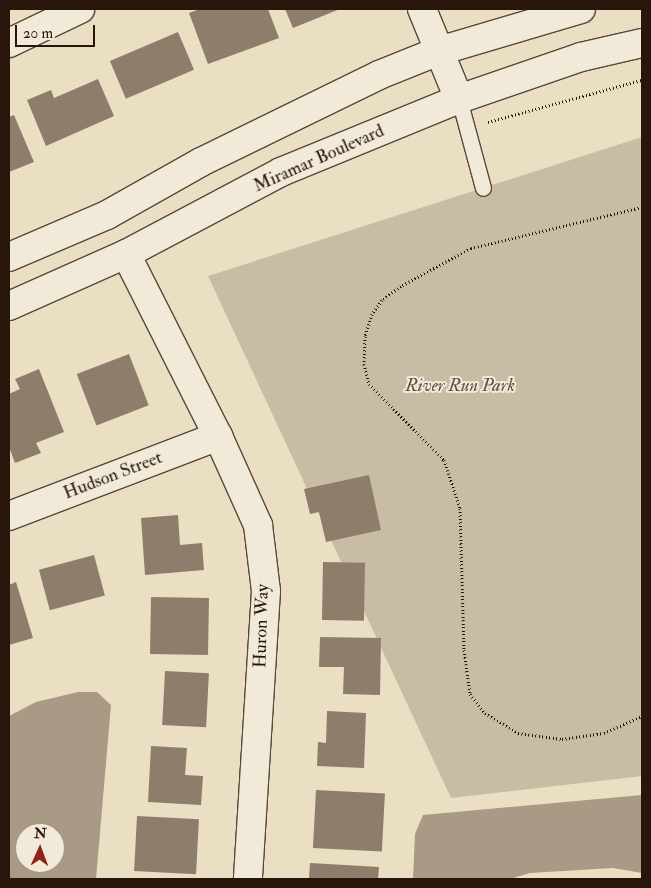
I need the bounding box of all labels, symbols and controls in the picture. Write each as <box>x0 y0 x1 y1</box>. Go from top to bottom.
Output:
scale bar <box>18 15 98 47</box>
text: 20 m <box>23 24 53 43</box>
street label: Miramar Boulevard <box>250 121 388 197</box>
park label: River Run Park <box>405 375 515 397</box>
street label: Hudson Street <box>61 447 165 505</box>
street label: Huron Way <box>250 584 274 668</box>
north arrow <box>15 823 65 873</box>
text: N <box>34 825 47 842</box>

